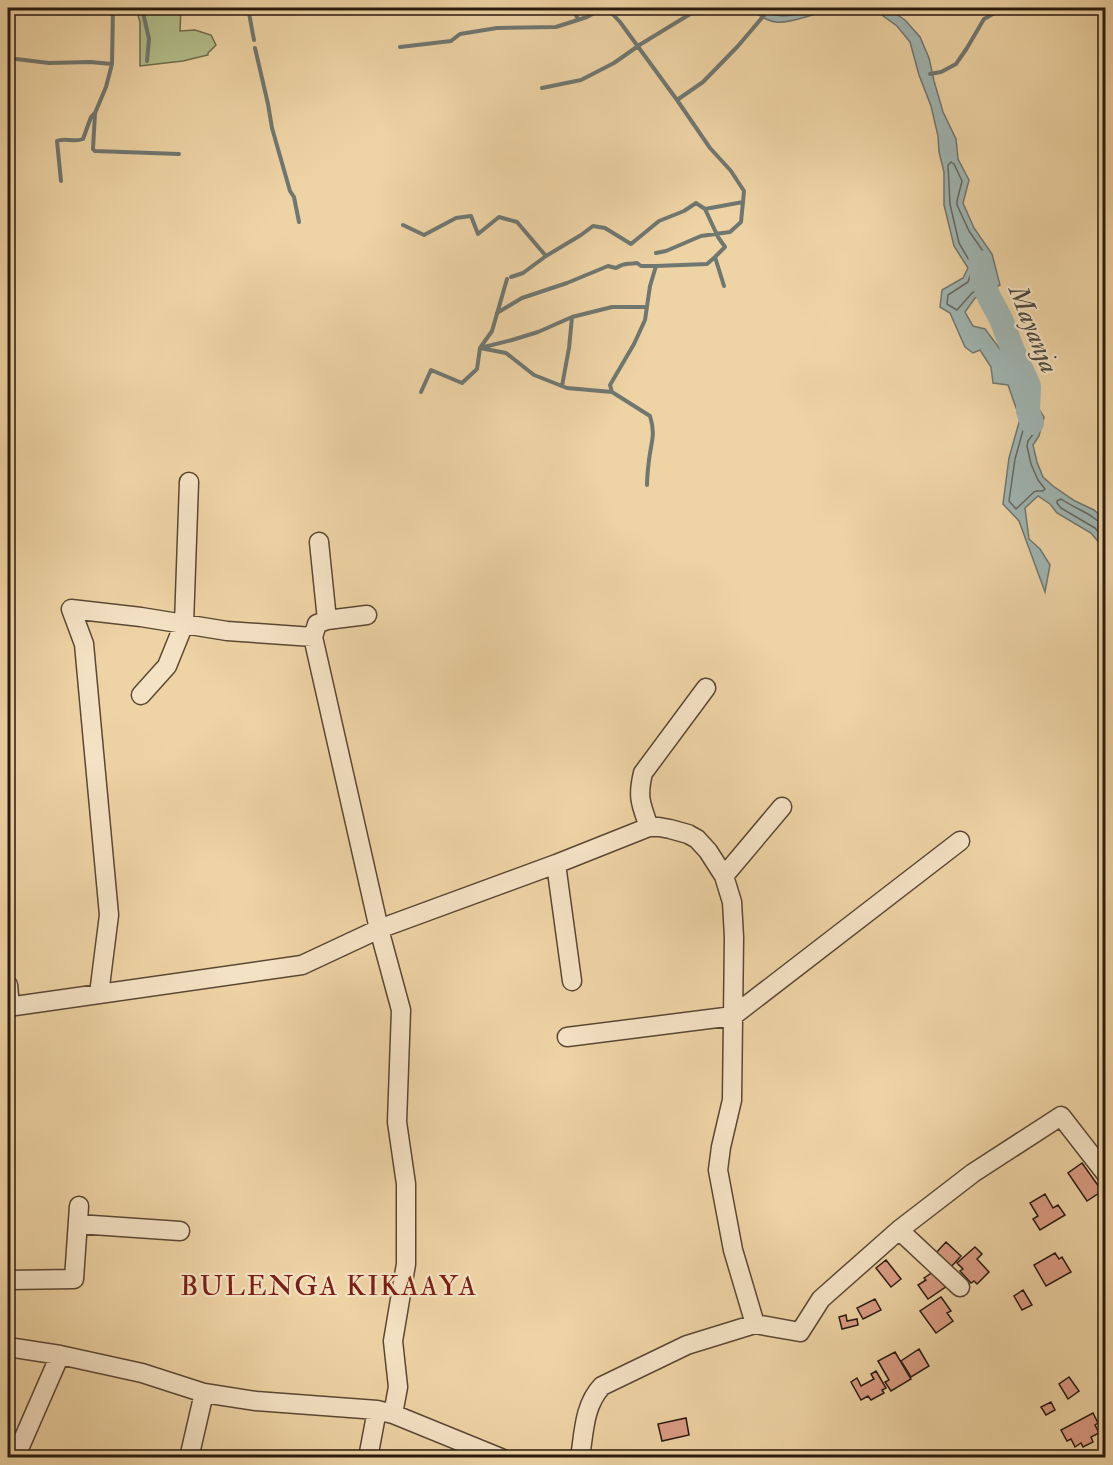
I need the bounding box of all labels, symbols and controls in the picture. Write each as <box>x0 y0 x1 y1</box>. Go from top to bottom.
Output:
water label: Mayanja <box>1000 278 1066 378</box>
district label: BULENGA KIKAAYA <box>180 1269 478 1304</box>

